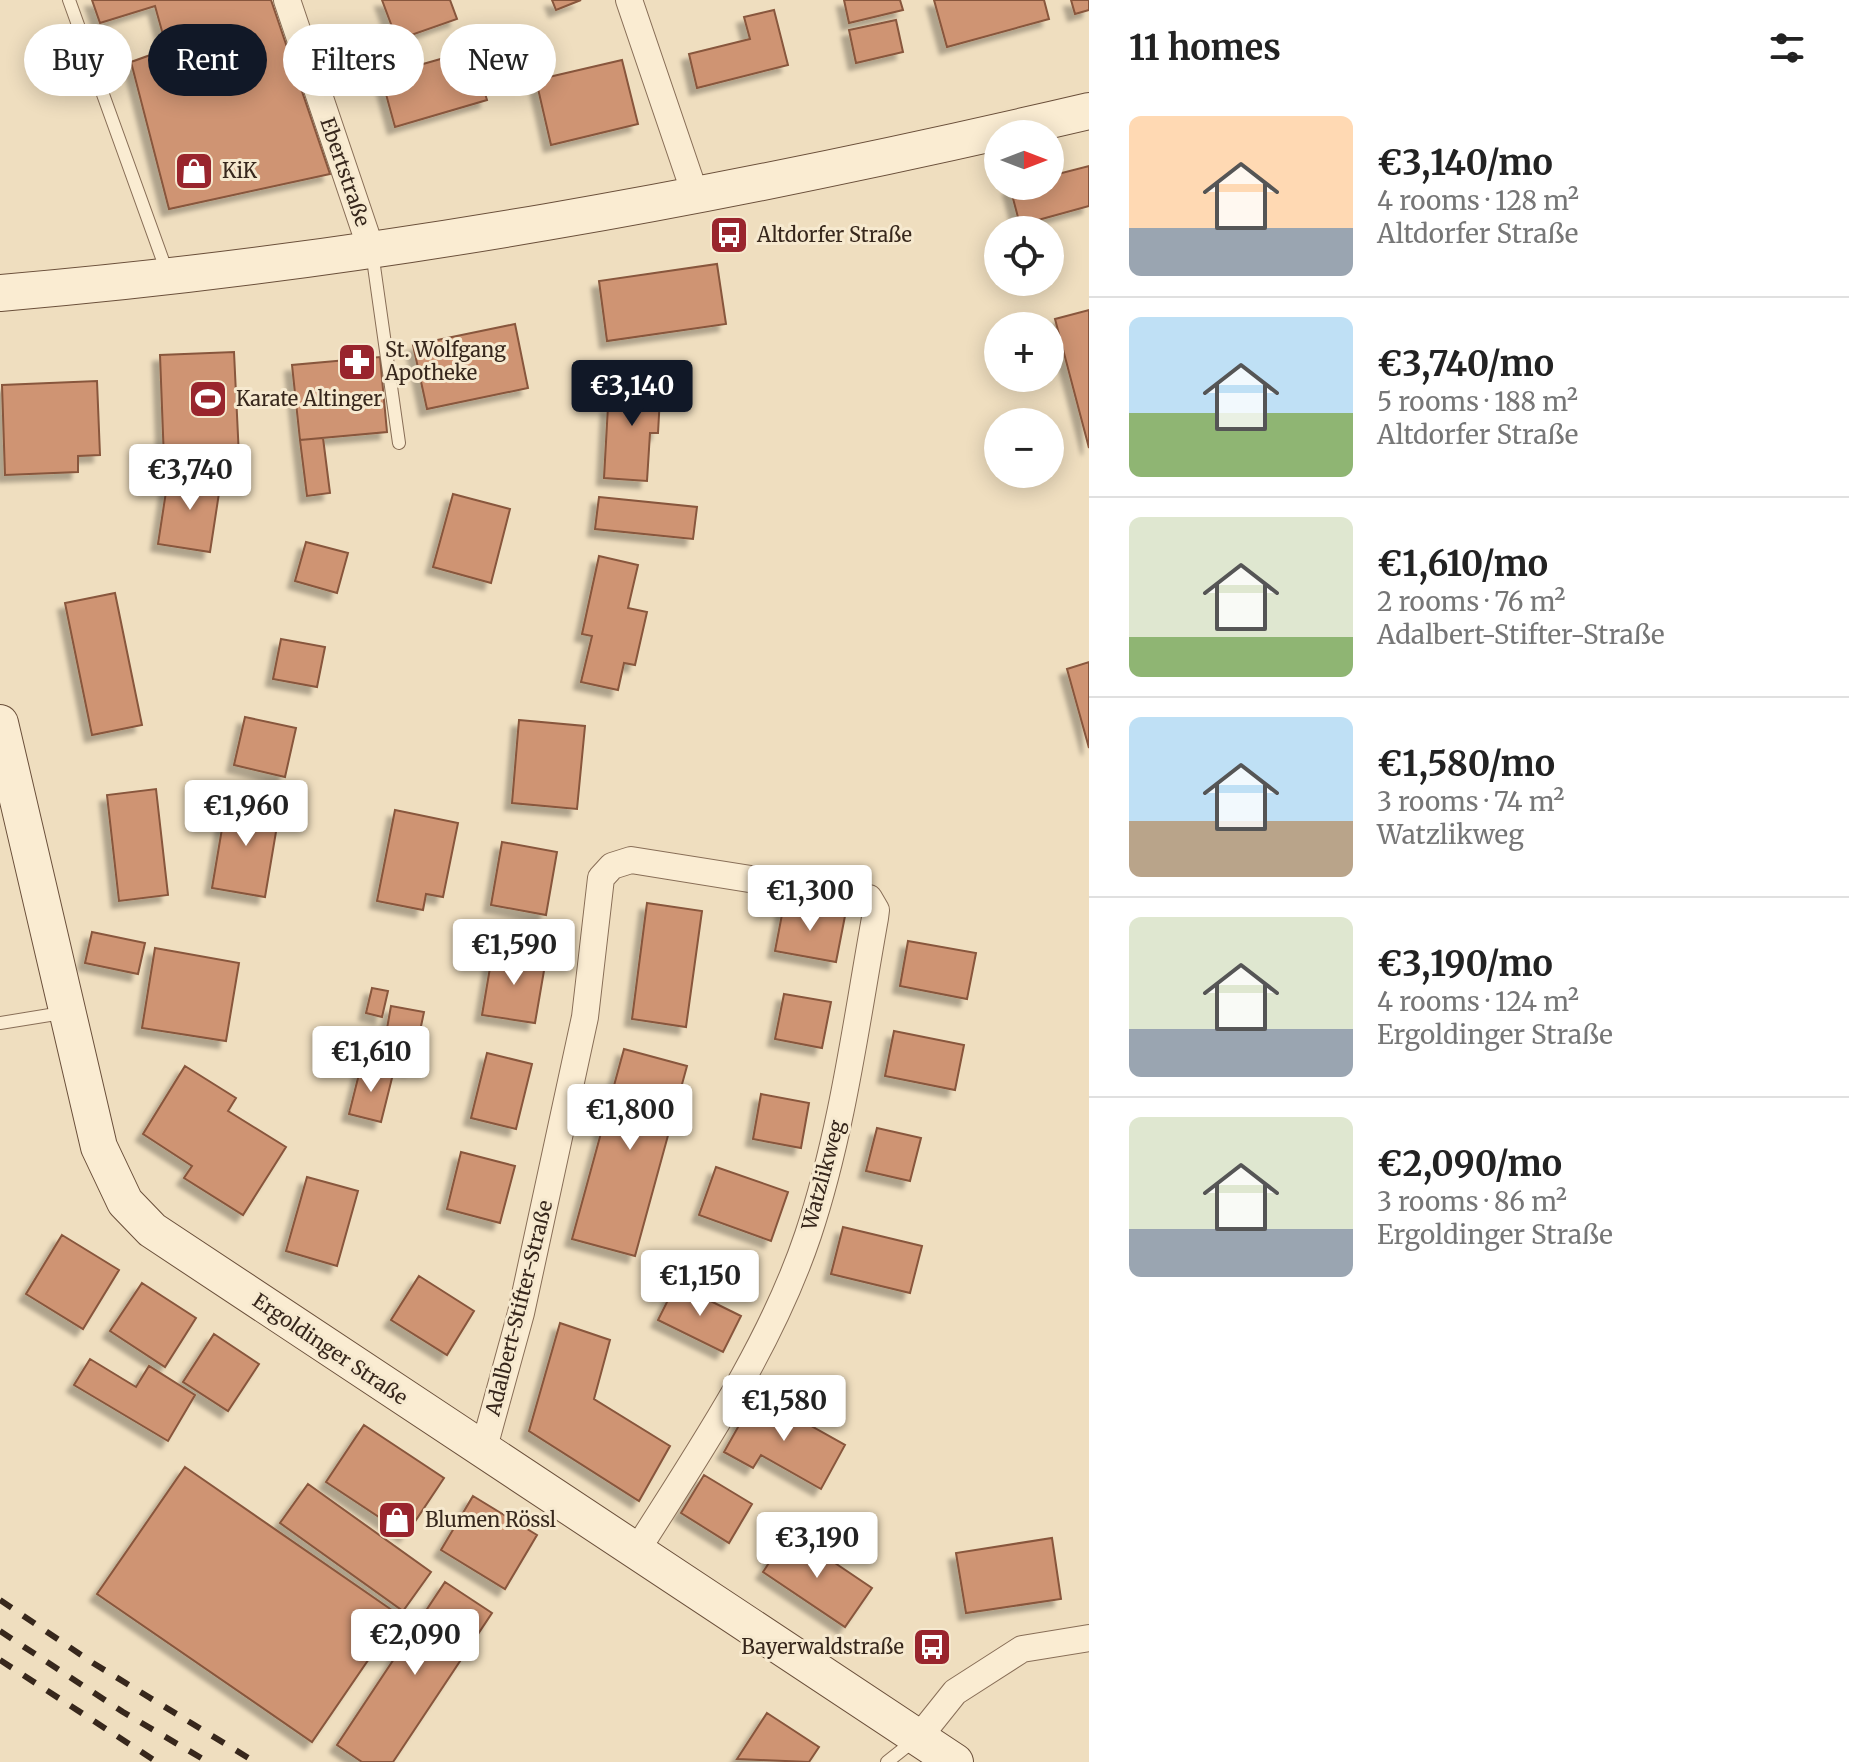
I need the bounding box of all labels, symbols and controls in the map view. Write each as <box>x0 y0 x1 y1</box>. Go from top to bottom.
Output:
chip: Buy <box>24 24 132 96</box>
chip: Rent <box>148 24 267 96</box>
chip: Filters <box>283 24 424 96</box>
chip: New <box>440 24 556 96</box>
icon: filters <box>1765 26 1809 70</box>
text: 11 homes <box>1129 27 1281 69</box>
street label: Ebertstraße <box>315 114 376 230</box>
north arrow <box>984 120 1064 200</box>
map controls <box>984 120 1064 488</box>
text: €3,140/mo <box>1377 142 1553 184</box>
icon: home <box>1193 148 1289 244</box>
shop icon: KiK <box>173 150 215 192</box>
place label: KiK <box>222 158 258 183</box>
text: 4 rooms · 128 m² <box>1377 184 1579 217</box>
bus stop icon: Altdorfer Straße <box>708 214 750 256</box>
button: locate <box>984 216 1064 296</box>
text: Altdorfer Straße <box>1377 217 1578 250</box>
place label: Altdorfer Straße <box>756 222 912 247</box>
button: + <box>984 312 1064 392</box>
place label: St. Wolfgang Apotheke <box>384 337 506 385</box>
pharmacy icon: St. Wolfgang Apotheke <box>336 341 378 383</box>
text: €3,740/mo <box>1377 343 1554 385</box>
icon: home <box>1193 349 1289 445</box>
pin: €3,140 <box>567 360 697 428</box>
text: €3,140 <box>590 369 674 402</box>
sports icon: Karate Altinger <box>187 378 229 420</box>
text: 5 rooms · 188 m² <box>1377 385 1578 418</box>
place label: Karate Altinger <box>236 386 382 411</box>
button: − <box>984 408 1064 488</box>
text: Altdorfer Straße <box>1377 418 1578 451</box>
pin: €3,740 <box>125 444 255 512</box>
text: €3,740 <box>147 453 233 486</box>
text: €1,610/mo <box>1377 543 1548 585</box>
icon: home <box>1193 549 1289 645</box>
text: 2 rooms · 76 m² <box>1377 585 1565 618</box>
text: Adalbert-Stifter-Straße <box>1377 618 1665 651</box>
text: €1,580/mo <box>1377 743 1555 785</box>
icon: home <box>1193 749 1289 845</box>
pin: €1,960 <box>181 780 311 848</box>
text: 3 rooms · 74 m² <box>1377 785 1564 818</box>
text: €1,960 <box>203 789 289 822</box>
text: Watzlikweg <box>1377 818 1524 851</box>
pin: €1,300 <box>745 865 875 933</box>
text: €1,300 <box>766 874 854 907</box>
pin: €1,590 <box>449 919 579 987</box>
text: €1,590 <box>471 928 557 961</box>
text: €3,190/mo <box>1377 943 1553 985</box>
icon: home <box>1193 949 1289 1045</box>
text: 4 rooms · 124 m² <box>1377 985 1579 1018</box>
text: Ergoldinger Straße <box>1377 1018 1613 1051</box>
pin: €1,610 <box>306 1026 436 1094</box>
text: €1,610 <box>330 1035 412 1068</box>
pin: €1,800 <box>565 1084 695 1152</box>
text: €1,800 <box>585 1093 675 1126</box>
street label: Watzlikweg <box>796 1117 849 1234</box>
text: €2,090/mo <box>1377 1143 1562 1185</box>
icon: home <box>1193 1149 1289 1245</box>
text: 3 rooms · 86 m² <box>1377 1185 1567 1218</box>
street label: Adalbert-Stifter-Straße <box>479 1198 557 1419</box>
text: Ergoldinger Straße <box>1377 1218 1613 1251</box>
pin: €1,150 <box>635 1250 765 1318</box>
text: €1,150 <box>659 1259 741 1292</box>
street label: Ergoldinger Straße <box>248 1287 412 1410</box>
pin: €1,580 <box>719 1375 849 1443</box>
text: €1,580 <box>741 1384 827 1417</box>
shop icon: Blumen Rössl <box>376 1499 418 1541</box>
place label: Blumen Rössl <box>425 1507 556 1532</box>
pin: €3,190 <box>752 1512 882 1580</box>
text: €3,190 <box>775 1521 859 1554</box>
pin: €2,090 <box>350 1609 480 1677</box>
text: €2,090 <box>369 1618 461 1651</box>
bus stop icon: Bayerwaldstraße <box>911 1626 953 1668</box>
place label: Bayerwaldstraße <box>741 1634 904 1659</box>

